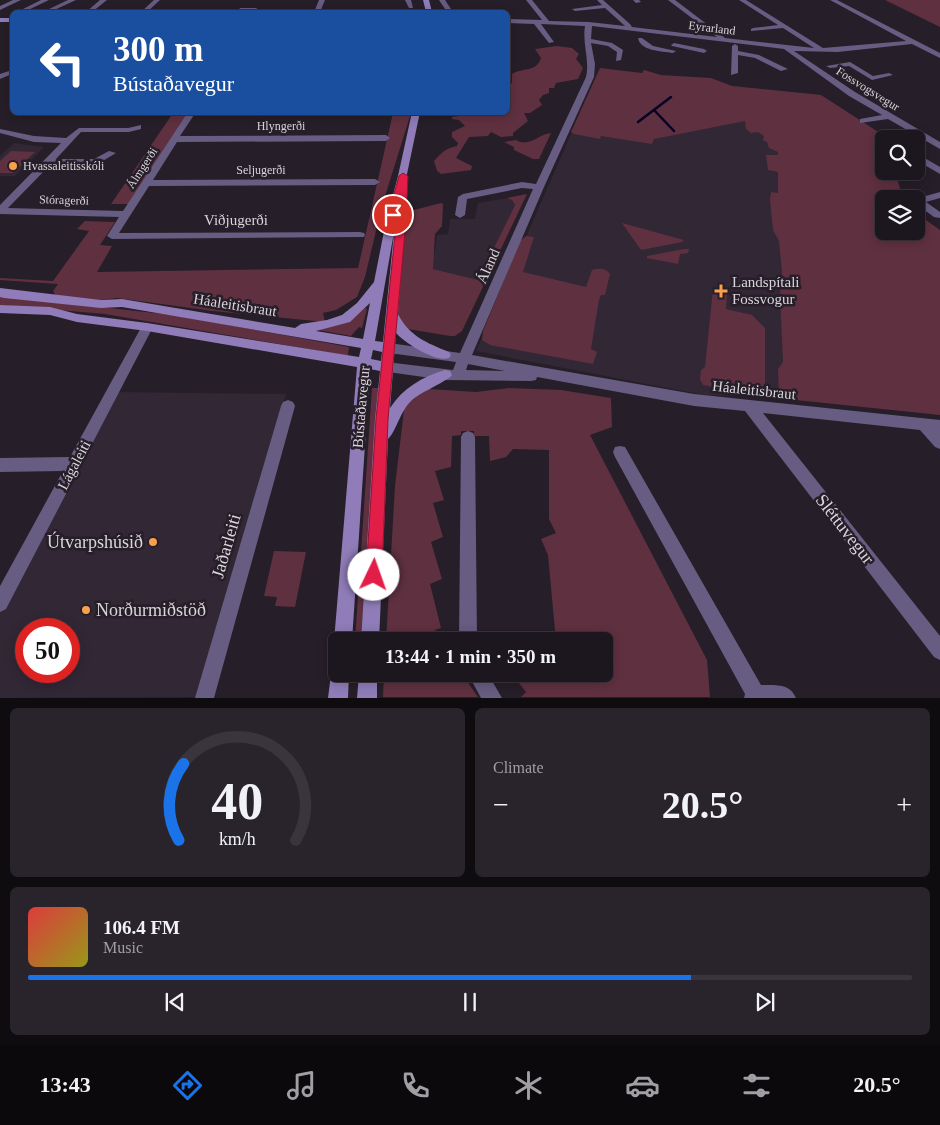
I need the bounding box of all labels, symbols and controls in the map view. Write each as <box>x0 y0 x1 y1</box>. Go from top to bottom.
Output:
street label: Eyrarland <box>688 18 736 38</box>
icon: left <box>30 30 95 95</box>
text: 300 m <box>113 30 203 69</box>
street label: Fossvogsvegur <box>834 64 902 114</box>
text: Bústaðavegur <box>113 71 234 96</box>
street label: Hlyngerði <box>257 119 306 133</box>
map controls <box>875 130 925 240</box>
button: search <box>875 130 925 180</box>
street label: Álmgerði <box>124 144 161 191</box>
place label: Hvassaleitisskóli <box>23 159 105 173</box>
marker: Hvassaleitisskóli <box>7 160 19 172</box>
street label: Seljugerði <box>236 163 286 177</box>
button: layers <box>875 190 925 240</box>
street label: Stóragerði <box>39 192 90 208</box>
pin <box>372 194 414 236</box>
icon: arrive <box>379 201 407 229</box>
street label: Viðjugerði <box>204 212 268 228</box>
street label: Áland <box>473 246 503 286</box>
place label: Landspítali Fossvogur <box>732 274 800 307</box>
marker: Landspítali Fossvogur <box>714 284 728 298</box>
street label: Háaleitisbraut <box>192 291 279 320</box>
street label: Bústaðavegur <box>349 365 373 449</box>
street label: Háaleitisbraut <box>711 378 797 402</box>
street label: Lágaleiti <box>54 438 94 492</box>
street label: Sléttuvegur <box>812 490 878 568</box>
street label: Jaðarleiti <box>207 512 245 580</box>
place label: Útvarpshúsið <box>47 531 143 552</box>
marker: Útvarpshúsið <box>147 536 159 548</box>
position arrow <box>347 548 399 600</box>
place label: Norðurmiðstöð <box>96 600 206 620</box>
marker: Norðurmiðstöð <box>80 604 92 616</box>
speed limit sign: 50 <box>15 618 80 683</box>
text: 13:44 · 1 min · 350 m <box>385 646 556 667</box>
text: Climate <box>493 759 544 776</box>
text: 40 <box>212 773 264 830</box>
text: 20.5° <box>662 784 743 826</box>
text: − <box>493 789 509 820</box>
text: + <box>896 789 912 820</box>
text: km/h <box>219 829 256 849</box>
text: 106.4 FM <box>103 917 180 938</box>
text: Music <box>103 939 143 956</box>
icon: previous <box>161 988 189 1016</box>
icon: pause <box>456 988 484 1016</box>
icon: next <box>751 988 779 1016</box>
icon: directions <box>170 1068 205 1103</box>
icon: music <box>284 1068 319 1103</box>
icon: phone <box>398 1068 433 1103</box>
icon: climate <box>511 1068 546 1103</box>
icon: car <box>625 1068 660 1103</box>
icon: filters <box>739 1068 774 1103</box>
text: 13:43 <box>39 1072 91 1097</box>
text: 20.5° <box>853 1072 900 1097</box>

